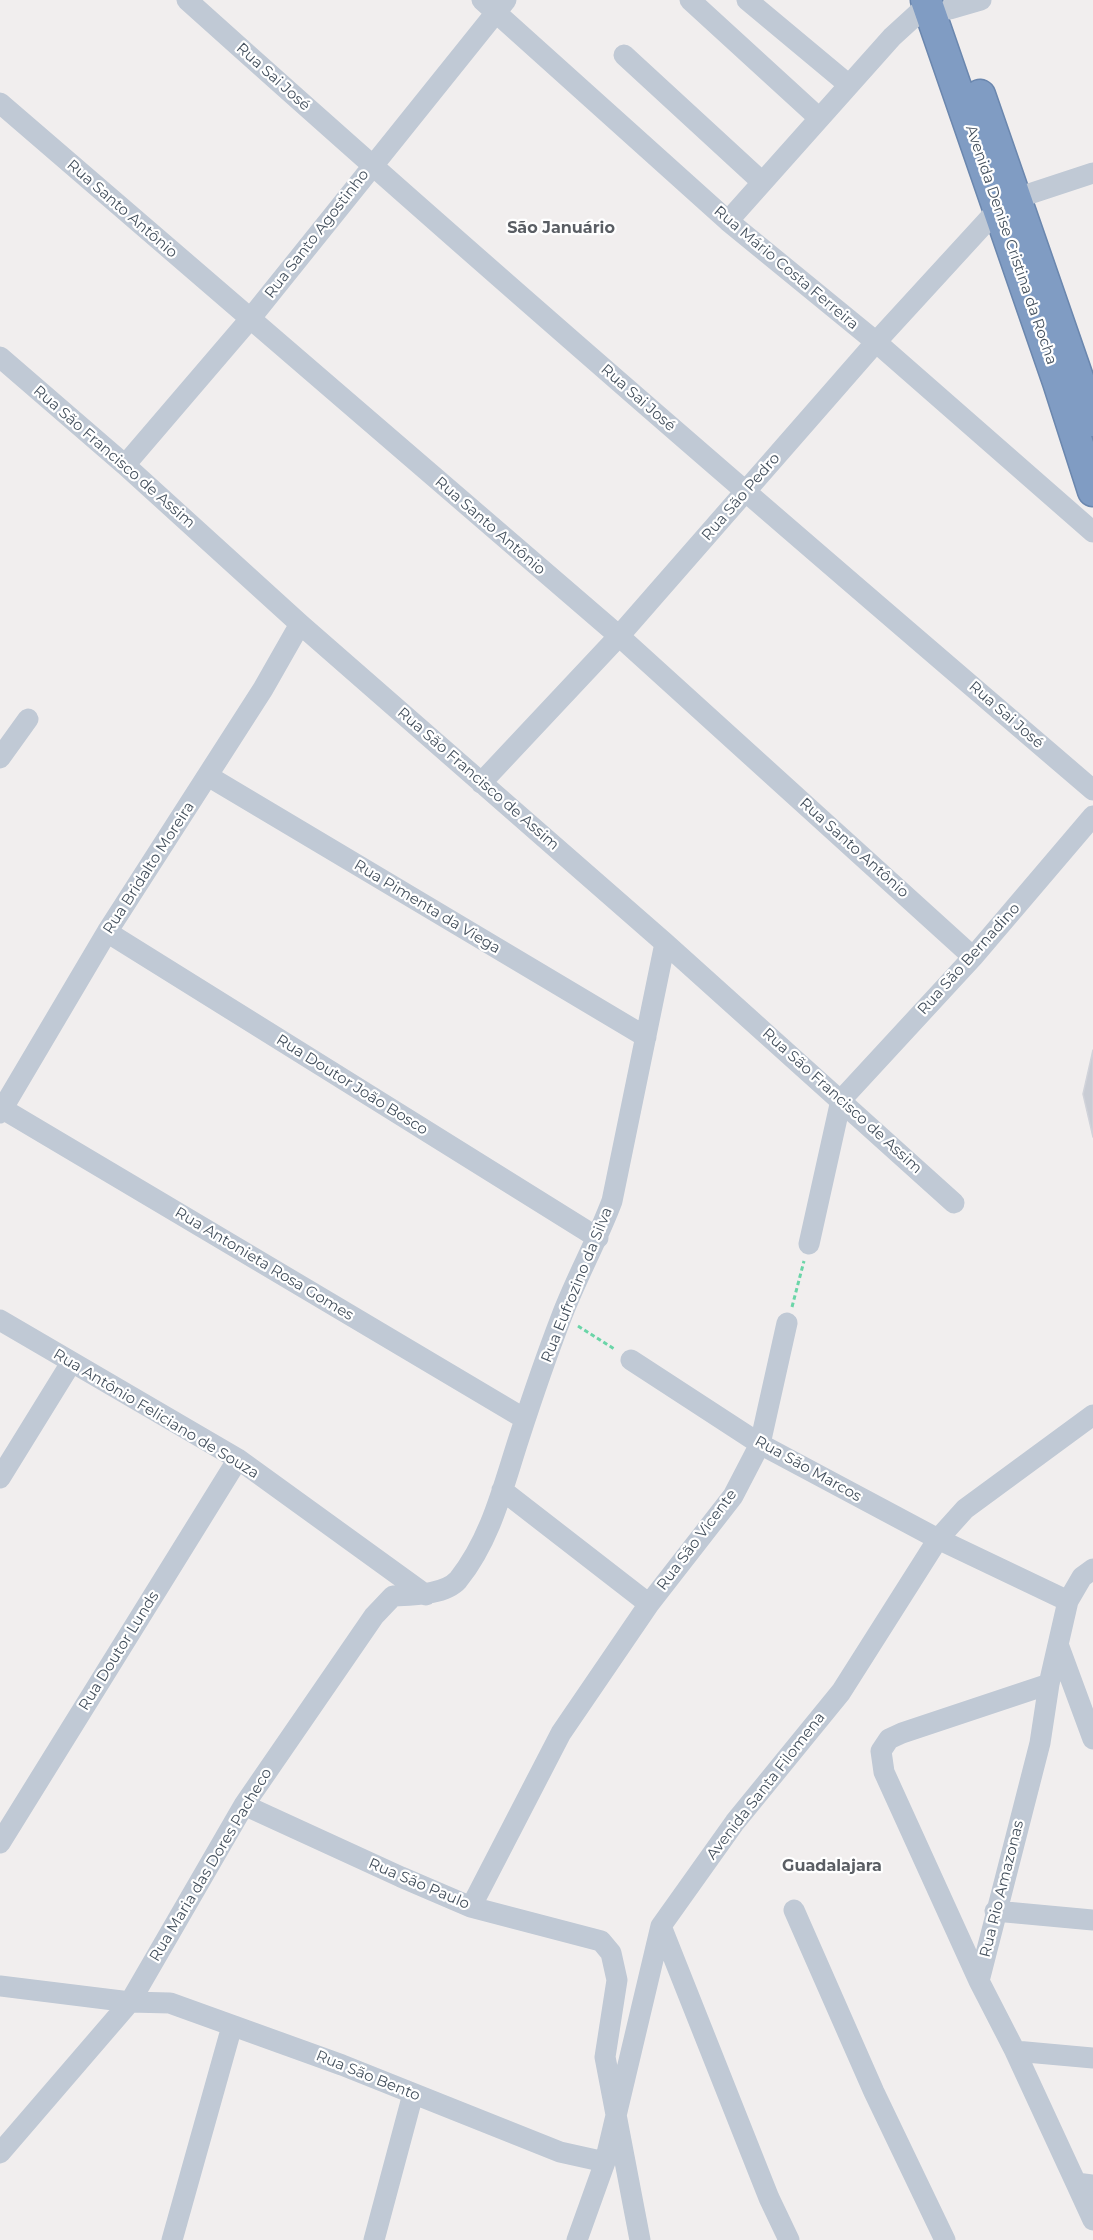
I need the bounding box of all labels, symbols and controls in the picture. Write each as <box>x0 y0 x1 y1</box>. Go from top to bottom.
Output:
street label: Rua Sai José <box>232 39 314 115</box>
street label: Avenida Denise Cristina da Rocha <box>961 123 1061 367</box>
street label: Rua Santo Antônio <box>63 156 181 262</box>
street label: Rua Santo Agostinho <box>261 166 373 302</box>
street label: Rua Mário Costa Ferreira <box>710 202 862 334</box>
district label: São Januário <box>507 218 615 238</box>
street label: Rua Sai José <box>597 361 679 435</box>
street label: Rua São Francisco de Assim <box>29 382 199 532</box>
street label: Rua São Pedro <box>698 450 784 544</box>
street label: Rua Santo Antônio <box>431 473 549 579</box>
street label: Rua Sai José <box>965 678 1047 752</box>
street label: Rua São Francisco de Assim <box>393 704 563 854</box>
street label: Rua Santo Antônio <box>796 794 912 902</box>
street label: Rua Bridalto Moreira <box>100 799 198 937</box>
street label: Rua Pimenta da Viega <box>351 856 503 958</box>
street label: Rua São Bernadino <box>914 899 1024 1019</box>
street label: Rua São Francisco de Assim <box>758 1025 926 1177</box>
street label: Rua Doutor João Bosco <box>273 1031 431 1139</box>
street label: Rua Antonieta Rosa Gomes <box>171 1203 357 1325</box>
street label: Rua Eufrozino da Silva <box>538 1205 616 1365</box>
street label: Rua Antônio Feliciano de Souza <box>50 1345 262 1483</box>
street label: Rua São Marcos <box>752 1432 864 1506</box>
street label: Rua São Vicente <box>653 1486 741 1594</box>
street label: Rua Doutor Lunds <box>75 1588 163 1714</box>
street label: Avenida Santa Filomena <box>703 1709 829 1863</box>
street label: Rua Maria das Dores Pacheco <box>146 1765 276 1965</box>
street label: Rua Rio Amazonas <box>976 1819 1028 1959</box>
street label: Rua São Paulo <box>366 1855 472 1913</box>
district label: Guadalajara <box>782 1856 882 1876</box>
street label: Rua São Bento <box>313 2047 423 2105</box>

